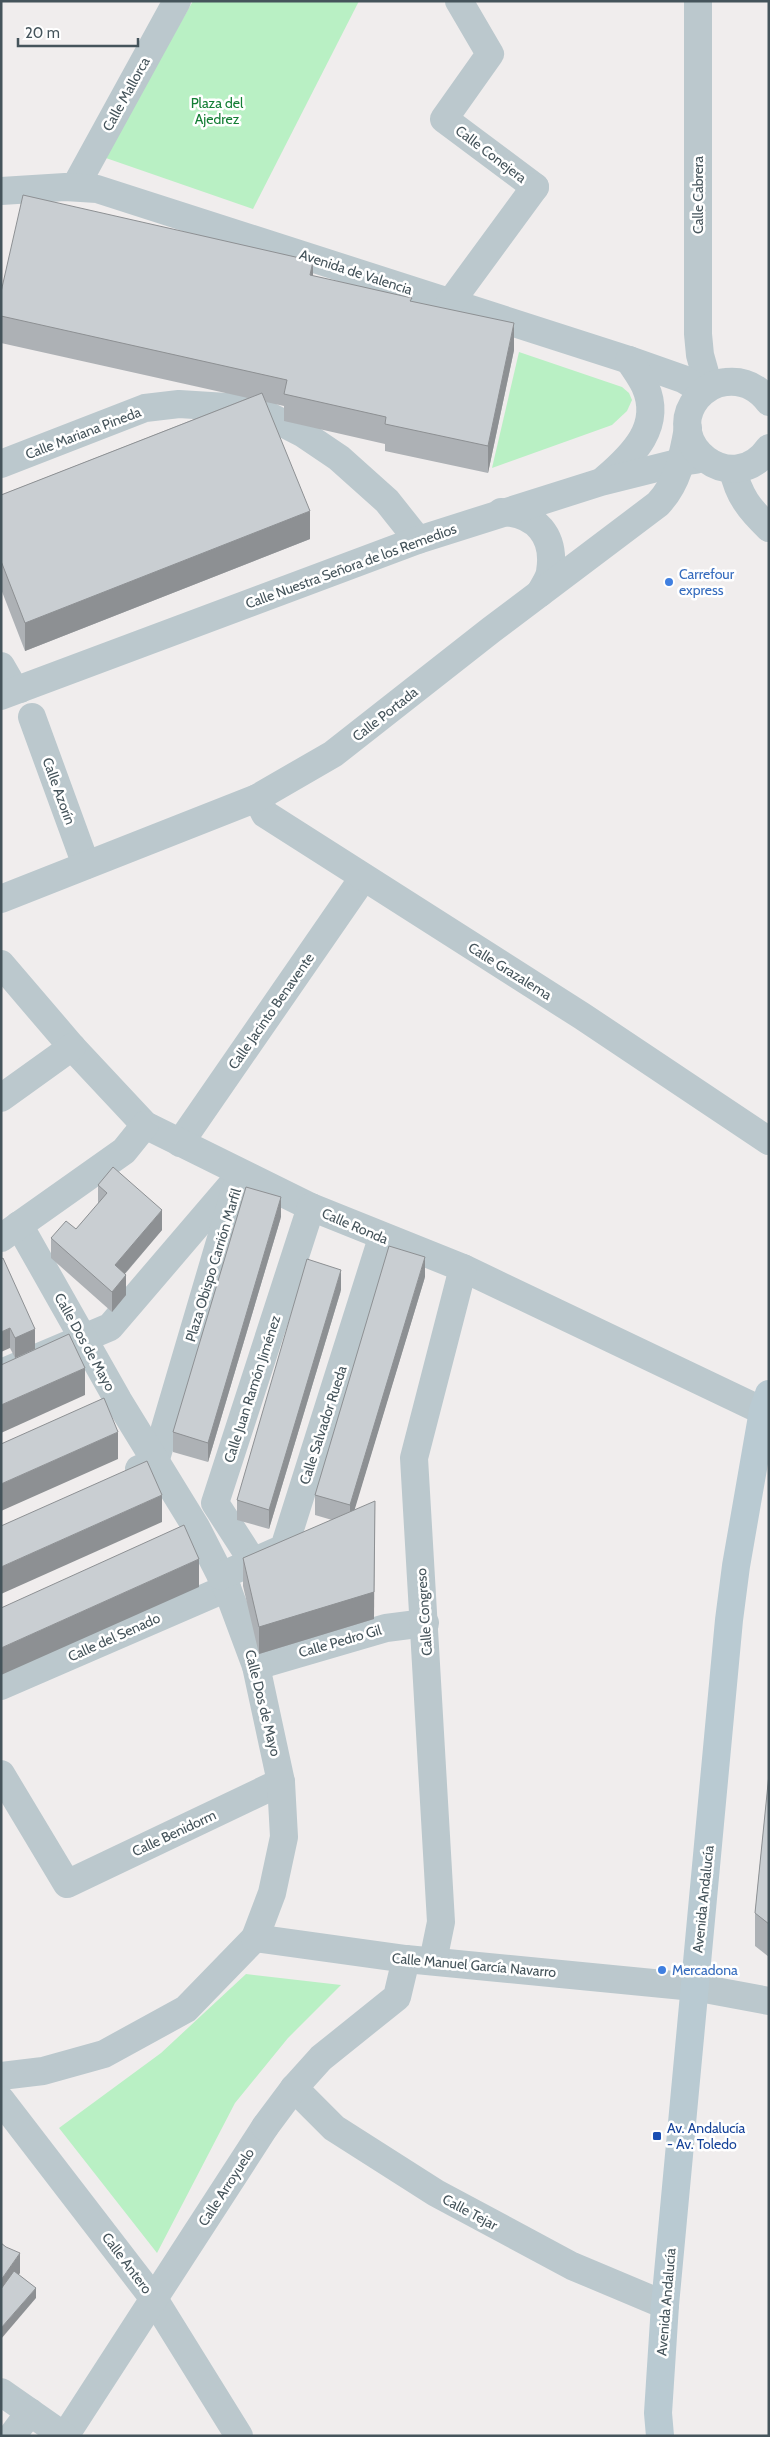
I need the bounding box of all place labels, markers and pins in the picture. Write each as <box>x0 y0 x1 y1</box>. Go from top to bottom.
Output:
place label: Carrefour express <box>679 565 735 599</box>
marker: Carrefour express <box>663 576 675 588</box>
place label: Mercadona <box>672 1961 738 1979</box>
marker: Mercadona <box>656 1964 668 1976</box>
place label: Av. Andalucía - Av. Toledo <box>667 2119 746 2153</box>
marker: Av. Andalucía - Av. Toledo <box>651 2130 663 2142</box>

